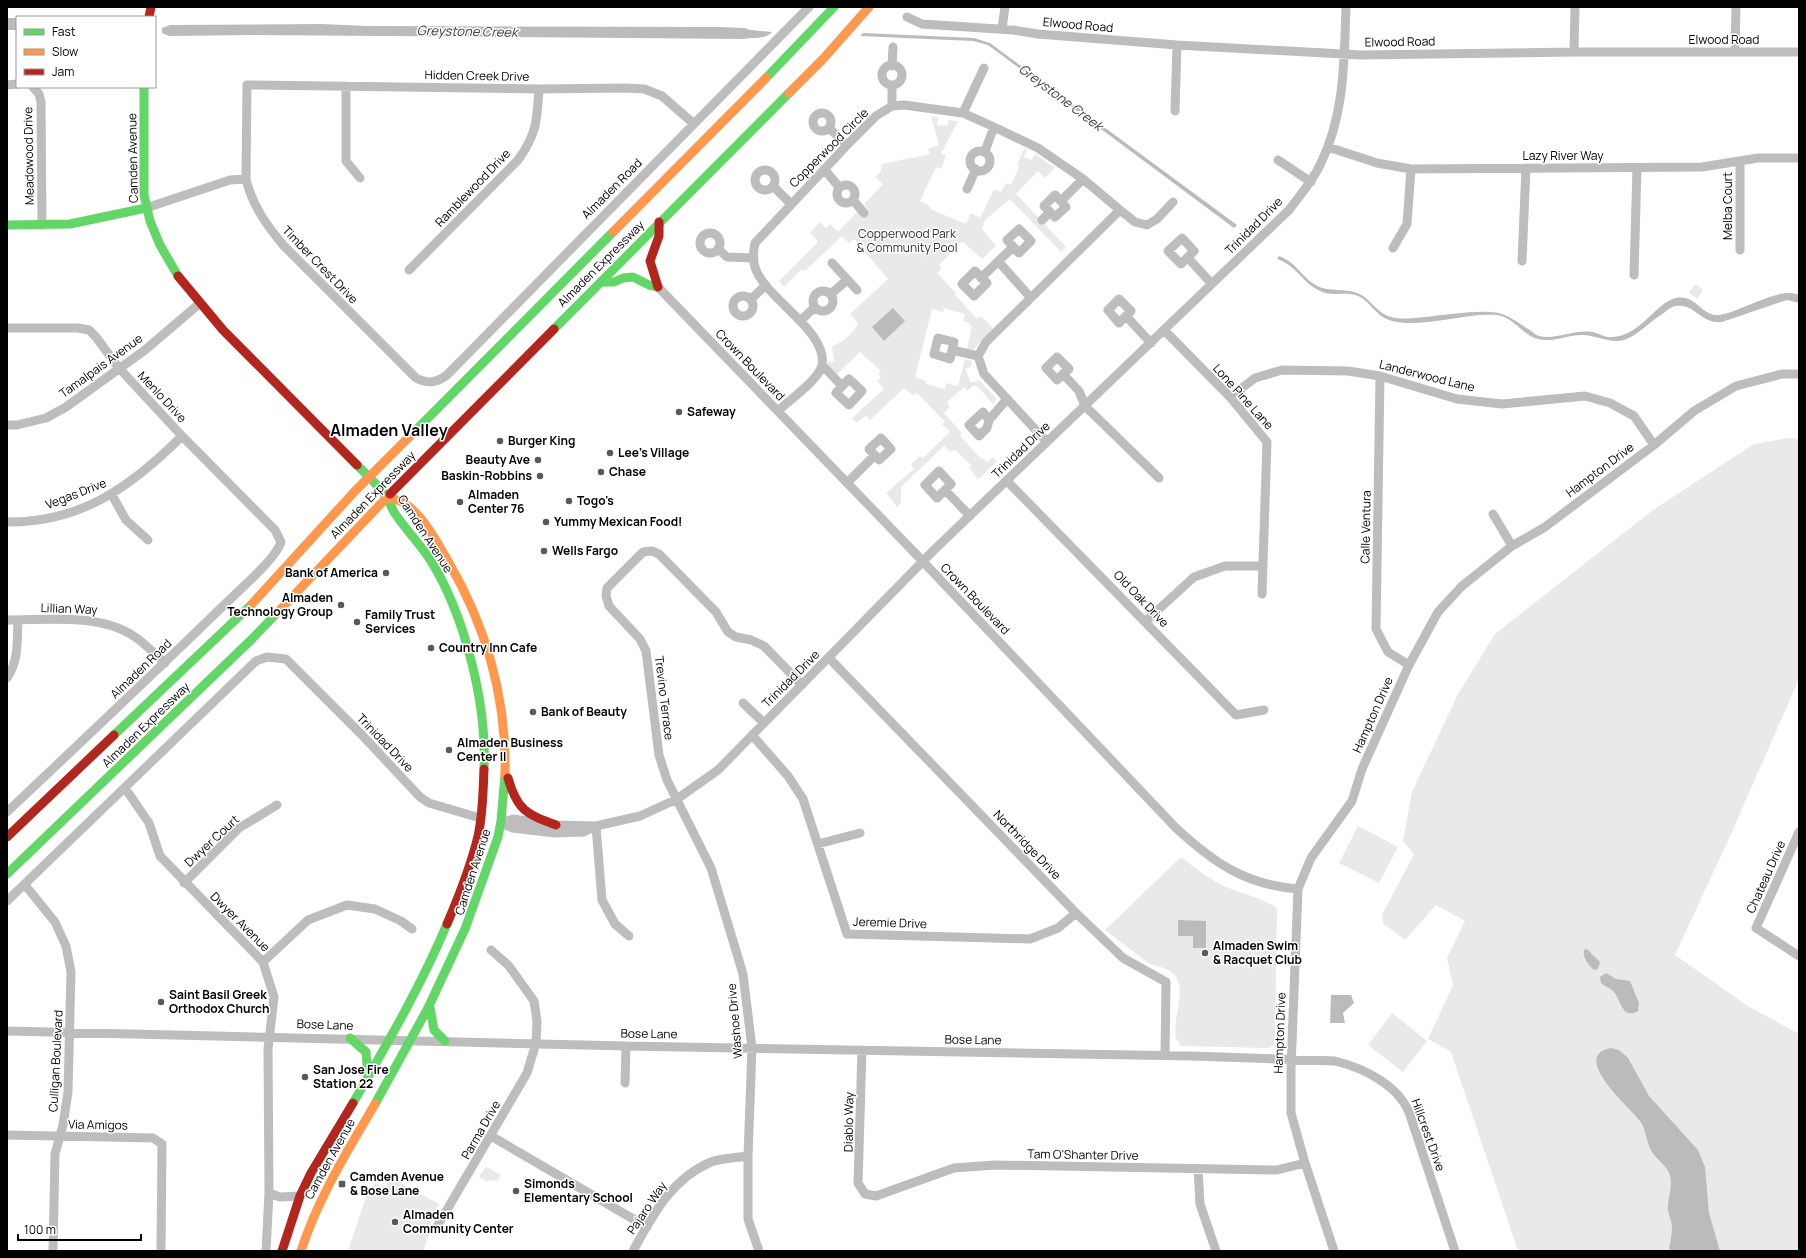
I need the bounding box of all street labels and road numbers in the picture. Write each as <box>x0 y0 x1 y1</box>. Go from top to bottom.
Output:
street label: Elwood Road <box>1042 13 1114 36</box>
street label: Elwood Road <box>1689 31 1759 48</box>
street label: Elwood Road <box>1364 32 1436 51</box>
street label: Hidden Creek Drive <box>424 66 530 85</box>
street label: Copperwood Circle <box>785 104 872 191</box>
street label: Meadowood Drive <box>19 107 38 205</box>
street label: Camden Avenue <box>123 113 142 203</box>
street label: Ramblewood Drive <box>431 145 514 230</box>
street label: Lazy River Way <box>1523 147 1604 164</box>
street label: Almaden Road <box>578 155 646 223</box>
street label: Melba Court <box>1719 172 1736 240</box>
street label: Trinidad Drive <box>1221 193 1286 258</box>
street label: Almaden Expressway <box>554 216 648 311</box>
street label: Timber Crest Drive <box>279 222 362 307</box>
street label: Crown Boulevard <box>712 325 789 404</box>
street label: Tamalpais Avenue <box>56 330 146 402</box>
street label: Landerwood Lane <box>1378 355 1477 396</box>
street label: Lone Pine Lane <box>1209 360 1278 433</box>
street label: Menlo Drive <box>134 367 191 426</box>
street label: Trinidad Drive <box>988 417 1054 482</box>
street label: Hampton Drive <box>1562 438 1637 501</box>
street label: Almaden Expressway <box>326 447 420 542</box>
street label: Vegas Drive <box>43 474 109 513</box>
street label: Calle Ventura <box>1356 490 1375 564</box>
street label: Camden Avenue <box>394 491 457 576</box>
street label: Crown Boulevard <box>937 559 1014 638</box>
street label: Old Oak Drive <box>1110 567 1173 631</box>
street label: Lillian Way <box>40 599 98 618</box>
street label: Almaden Road <box>106 635 175 702</box>
street label: Trinidad Drive <box>758 646 823 711</box>
street label: Trevino Terrace <box>651 655 678 741</box>
street label: Hampton Drive <box>1348 674 1397 755</box>
street label: Almaden Expressway <box>98 678 194 771</box>
street label: Trinidad Drive <box>353 710 418 776</box>
street label: Northridge Drive <box>990 806 1065 883</box>
street label: Dwyer Court <box>181 811 243 870</box>
street label: Camden Avenue <box>451 826 495 917</box>
street label: Chateau Drive <box>1742 838 1789 916</box>
street label: Dwyer Avenue <box>207 888 274 955</box>
street label: Jeremie Drive <box>853 913 927 932</box>
street label: Washoe Drive <box>723 983 746 1059</box>
street label: Hampton Drive <box>1270 992 1289 1074</box>
street label: Culligan Boulevard <box>44 1009 67 1112</box>
street label: Bose Lane <box>296 1015 354 1034</box>
street label: Bose Lane <box>620 1025 678 1042</box>
street label: Bose Lane <box>944 1031 1002 1048</box>
street label: Diablo Way <box>839 1091 858 1152</box>
street label: Hillcrest Drive <box>1407 1096 1449 1173</box>
street label: Parma Drive <box>457 1097 504 1162</box>
street label: Via Amigos <box>68 1115 128 1134</box>
street label: Camden Avenue <box>300 1115 359 1202</box>
street label: Tam O'Shanter Drive <box>1027 1145 1139 1164</box>
street label: Pajaro Way <box>623 1177 671 1237</box>

